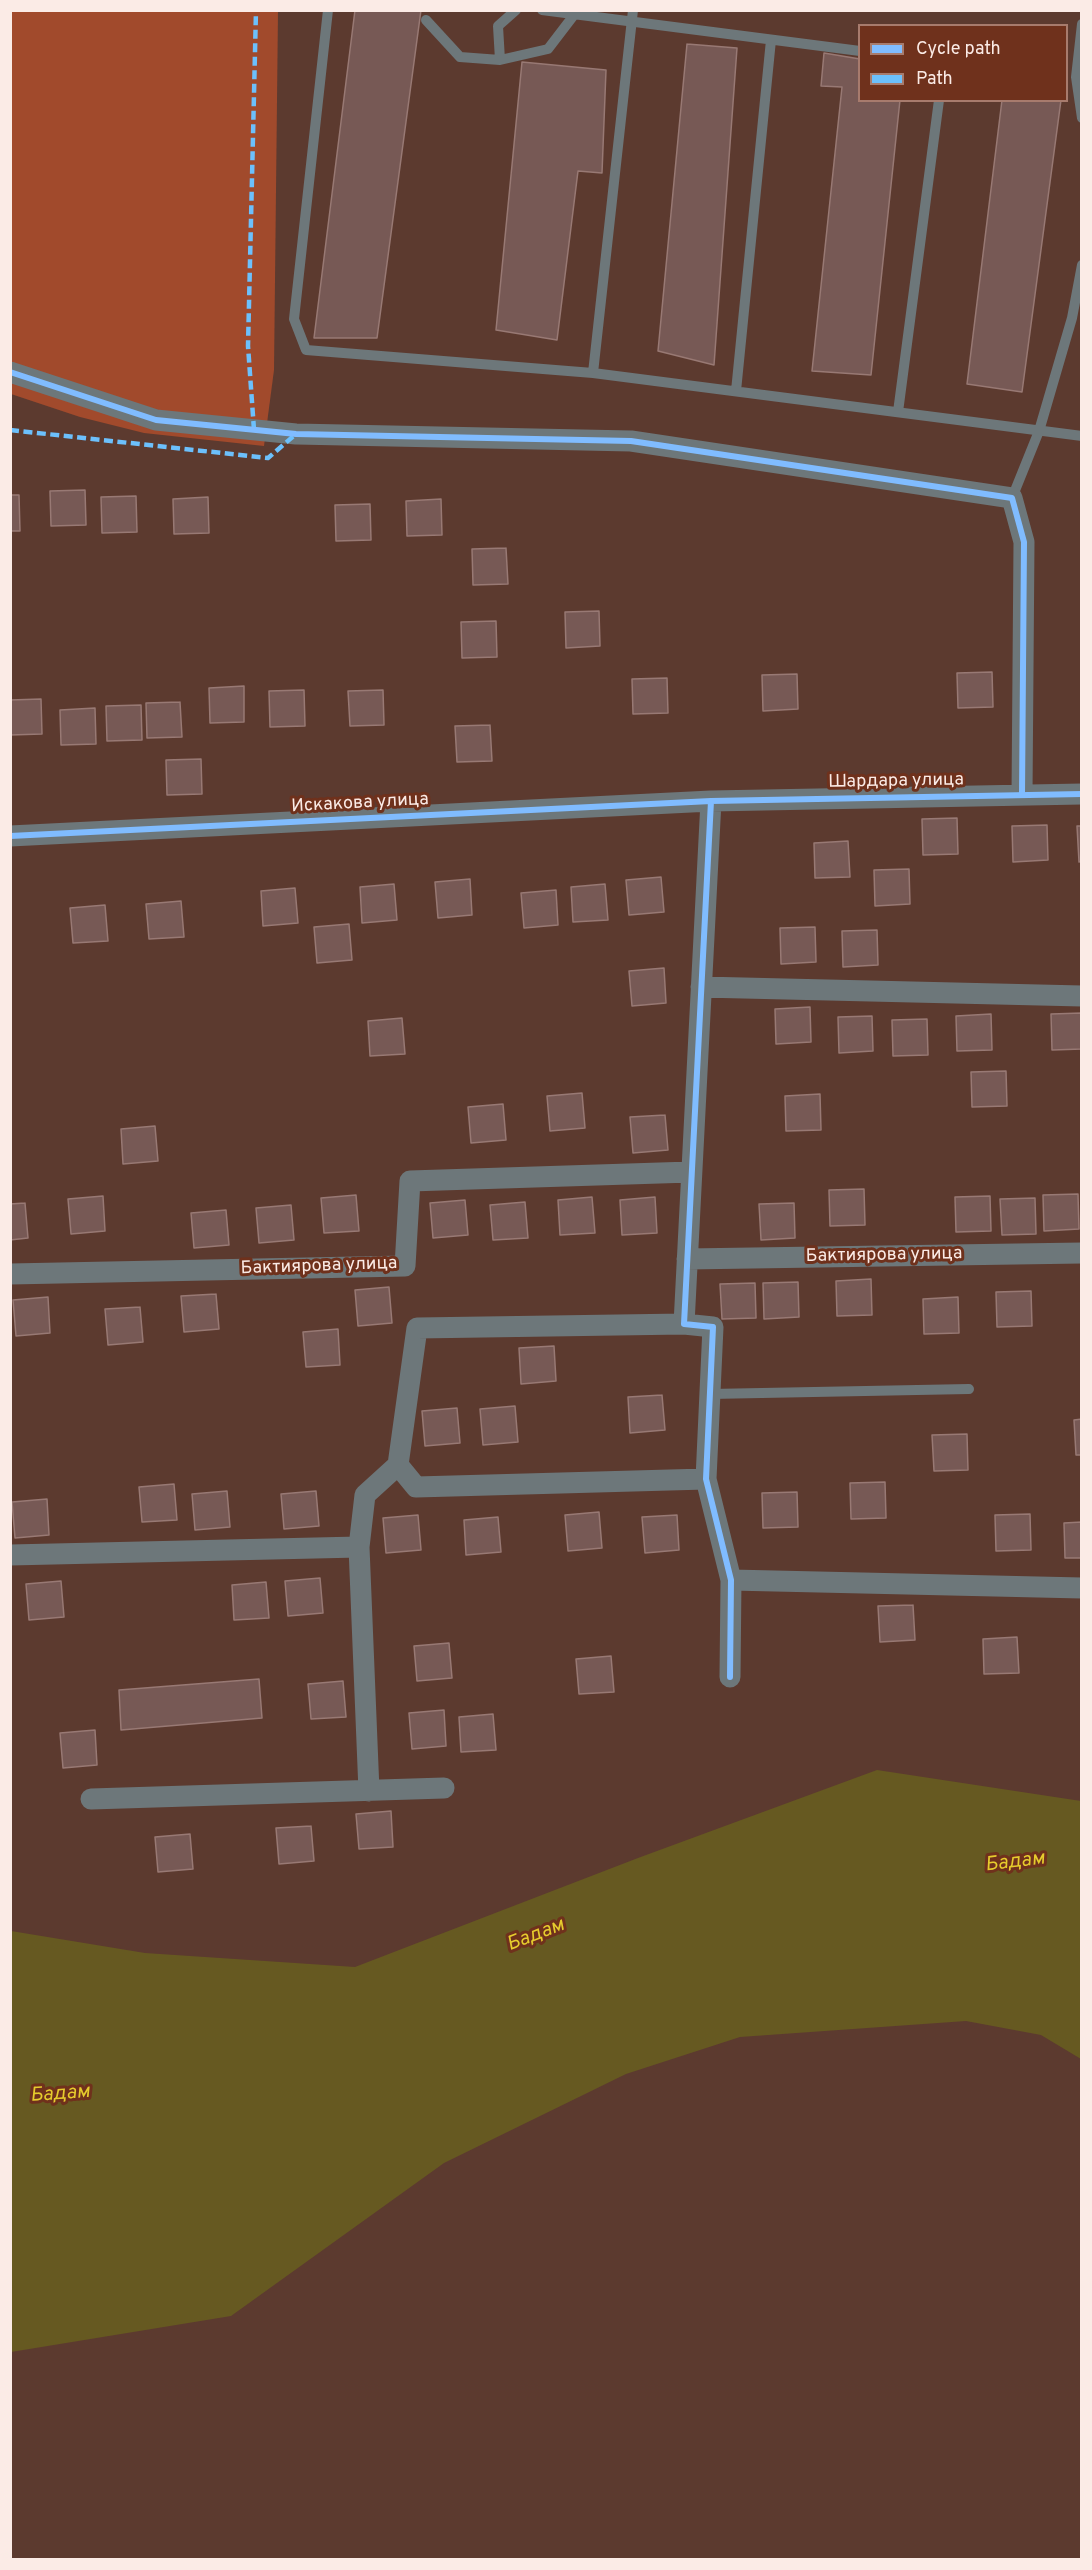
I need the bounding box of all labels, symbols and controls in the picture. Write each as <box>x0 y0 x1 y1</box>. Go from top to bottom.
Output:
legend <box>858 24 1068 102</box>
text: Cycle path <box>916 38 1001 61</box>
text: Path <box>916 68 953 91</box>
street label: Шардара улица <box>828 770 964 794</box>
street label: Искакова улица <box>291 790 429 818</box>
street label: Бактиярова улица <box>805 1244 963 1268</box>
street label: Бактиярова улица <box>240 1253 398 1281</box>
water label: Бадам <box>984 1847 1046 1879</box>
water label: Бадам <box>504 1914 568 1958</box>
water label: Бадам <box>29 2081 91 2109</box>

